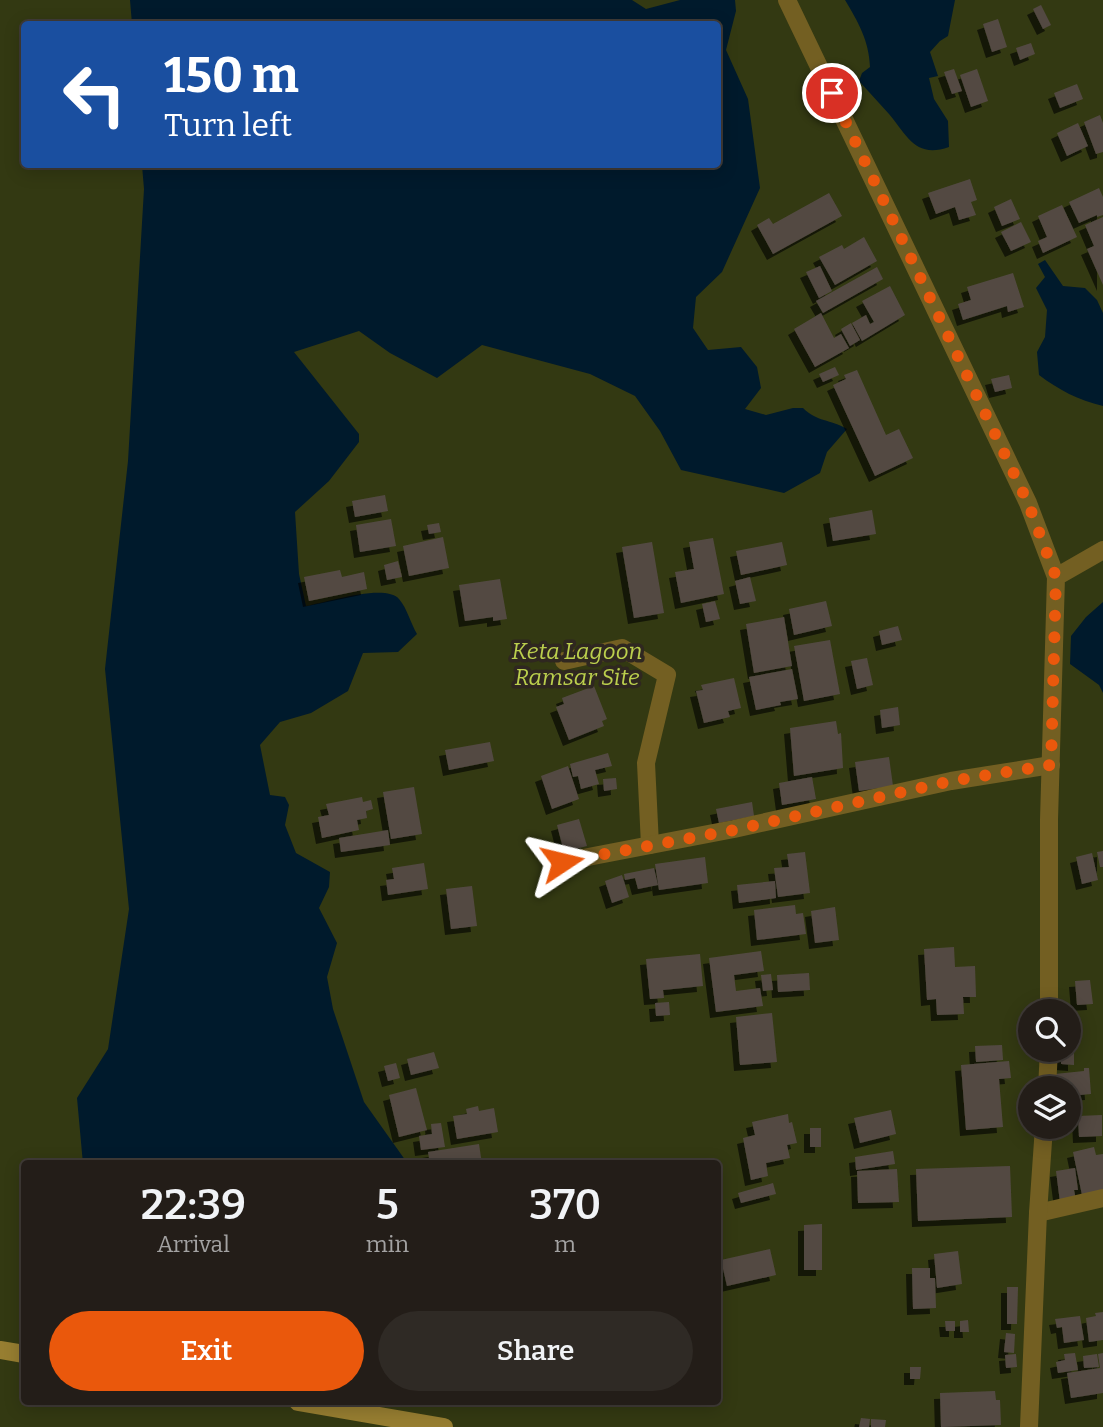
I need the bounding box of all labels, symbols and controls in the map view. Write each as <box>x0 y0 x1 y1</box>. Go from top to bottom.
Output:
text: 150 m <box>164 46 299 105</box>
icon: left <box>49 49 140 140</box>
pin <box>802 63 862 123</box>
icon: arrive <box>813 74 851 112</box>
text: Turn left <box>164 106 292 144</box>
park label: Keta Lagoon Ramsar Site <box>512 637 642 691</box>
position arrow <box>525 825 599 899</box>
map controls <box>1018 999 1081 1139</box>
button: search <box>1018 999 1081 1062</box>
button: layers <box>1018 1076 1081 1139</box>
text: 22:39 <box>141 1180 246 1230</box>
text: 5 <box>376 1180 399 1230</box>
text: 370 <box>529 1180 601 1230</box>
text: Arrival <box>157 1230 230 1258</box>
text: min <box>366 1230 409 1258</box>
text: m <box>554 1230 576 1258</box>
button: Exit <box>49 1311 364 1391</box>
button: Share <box>378 1311 693 1391</box>

